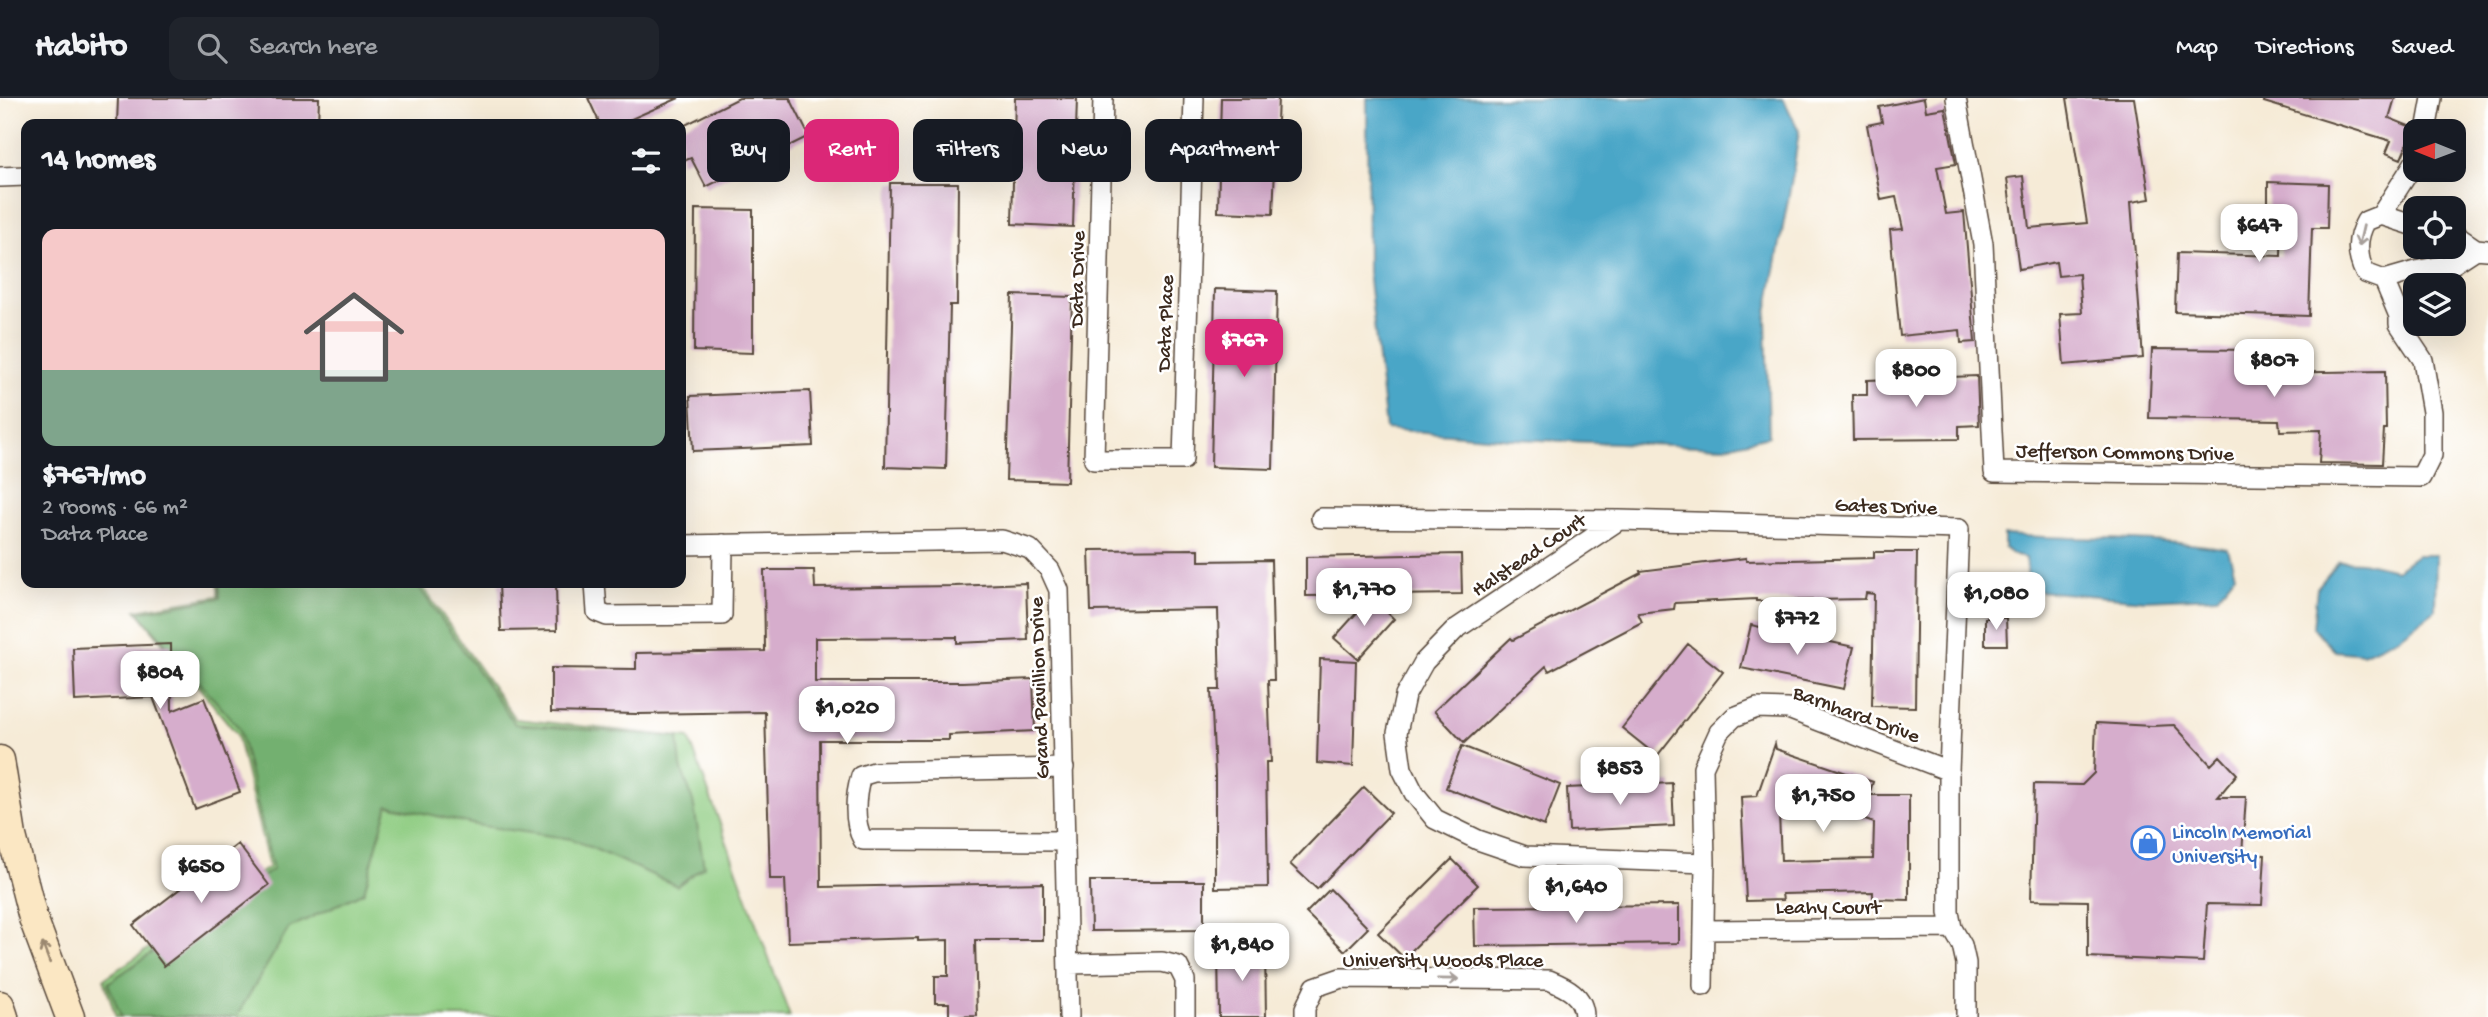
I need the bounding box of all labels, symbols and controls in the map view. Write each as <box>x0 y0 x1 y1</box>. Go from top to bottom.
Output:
search box <box>169 17 659 80</box>
text: Habito <box>35 29 127 67</box>
icon: search <box>193 29 231 67</box>
text: Search here <box>249 33 377 64</box>
text: Map <box>2176 34 2218 63</box>
text: Directions <box>2256 34 2354 63</box>
text: Saved <box>2392 34 2453 63</box>
chip: Buy <box>707 119 790 182</box>
chip: Rent <box>804 119 899 182</box>
chip: Filters <box>913 119 1023 182</box>
chip: New <box>1037 119 1131 182</box>
chip: Apartment <box>1145 119 1302 182</box>
north arrow <box>2403 119 2466 182</box>
map controls <box>2403 119 2466 336</box>
icon: filters <box>627 142 665 180</box>
text: 14 homes <box>42 144 155 179</box>
button: locate <box>2403 196 2466 259</box>
pin: $647 <box>2218 204 2300 264</box>
text: $647 <box>2237 213 2281 240</box>
one-way arrow <box>2354 224 2367 246</box>
street label: Data Drive <box>1066 230 1093 329</box>
street label: Data Place <box>1153 273 1182 374</box>
button: layers <box>2403 273 2466 336</box>
icon: home <box>291 274 417 400</box>
pin: $767 <box>1203 320 1285 379</box>
text: $767 <box>1221 328 1267 355</box>
pin: $807 <box>2233 340 2315 399</box>
text: $807 <box>2250 348 2298 375</box>
pin: $800 <box>1875 350 1957 409</box>
text: $800 <box>1891 358 1941 385</box>
street label: Jefferson Commons Drive <box>2016 440 2235 469</box>
text: $767/mo <box>42 460 146 495</box>
street label: Gates Drive <box>1834 494 1939 523</box>
text: 2 rooms · 66 m² <box>42 495 188 522</box>
street label: Halstead Court <box>1468 508 1594 604</box>
text: Data Place <box>42 522 148 549</box>
pin: $1,770 <box>1307 568 1421 628</box>
pin: $1,080 <box>1939 573 2053 632</box>
text: $1,770 <box>1332 577 1396 604</box>
text: $1,080 <box>1963 581 2029 608</box>
street label: Grand Pavillion Drive <box>1026 595 1057 779</box>
pin: $772 <box>1756 598 1838 657</box>
text: $772 <box>1774 606 1820 633</box>
pin: $804 <box>119 652 201 711</box>
text: $804 <box>137 660 183 687</box>
street label: Barnhard Drive <box>1788 681 1924 751</box>
pin: $1,020 <box>790 686 904 746</box>
text: $1,020 <box>815 695 879 722</box>
pin: $853 <box>1579 748 1661 807</box>
text: $853 <box>1597 756 1643 783</box>
pin: $1,750 <box>1766 774 1880 834</box>
text: $1,750 <box>1791 783 1855 810</box>
place label: Lincoln Memorial University <box>2172 822 2311 871</box>
shop icon: Lincoln Memorial University <box>2129 824 2167 862</box>
pin: $650 <box>160 846 242 905</box>
text: $650 <box>177 854 225 881</box>
pin: $1,640 <box>1519 866 1633 925</box>
text: $1,640 <box>1545 874 1607 901</box>
street label: Leahy Court <box>1776 897 1883 922</box>
pin: $1,840 <box>1185 924 1299 983</box>
text: $1,840 <box>1210 932 1274 959</box>
one-way arrow <box>39 943 51 965</box>
street label: University Woods Place <box>1343 950 1545 975</box>
one-way arrow <box>1436 972 1459 986</box>

